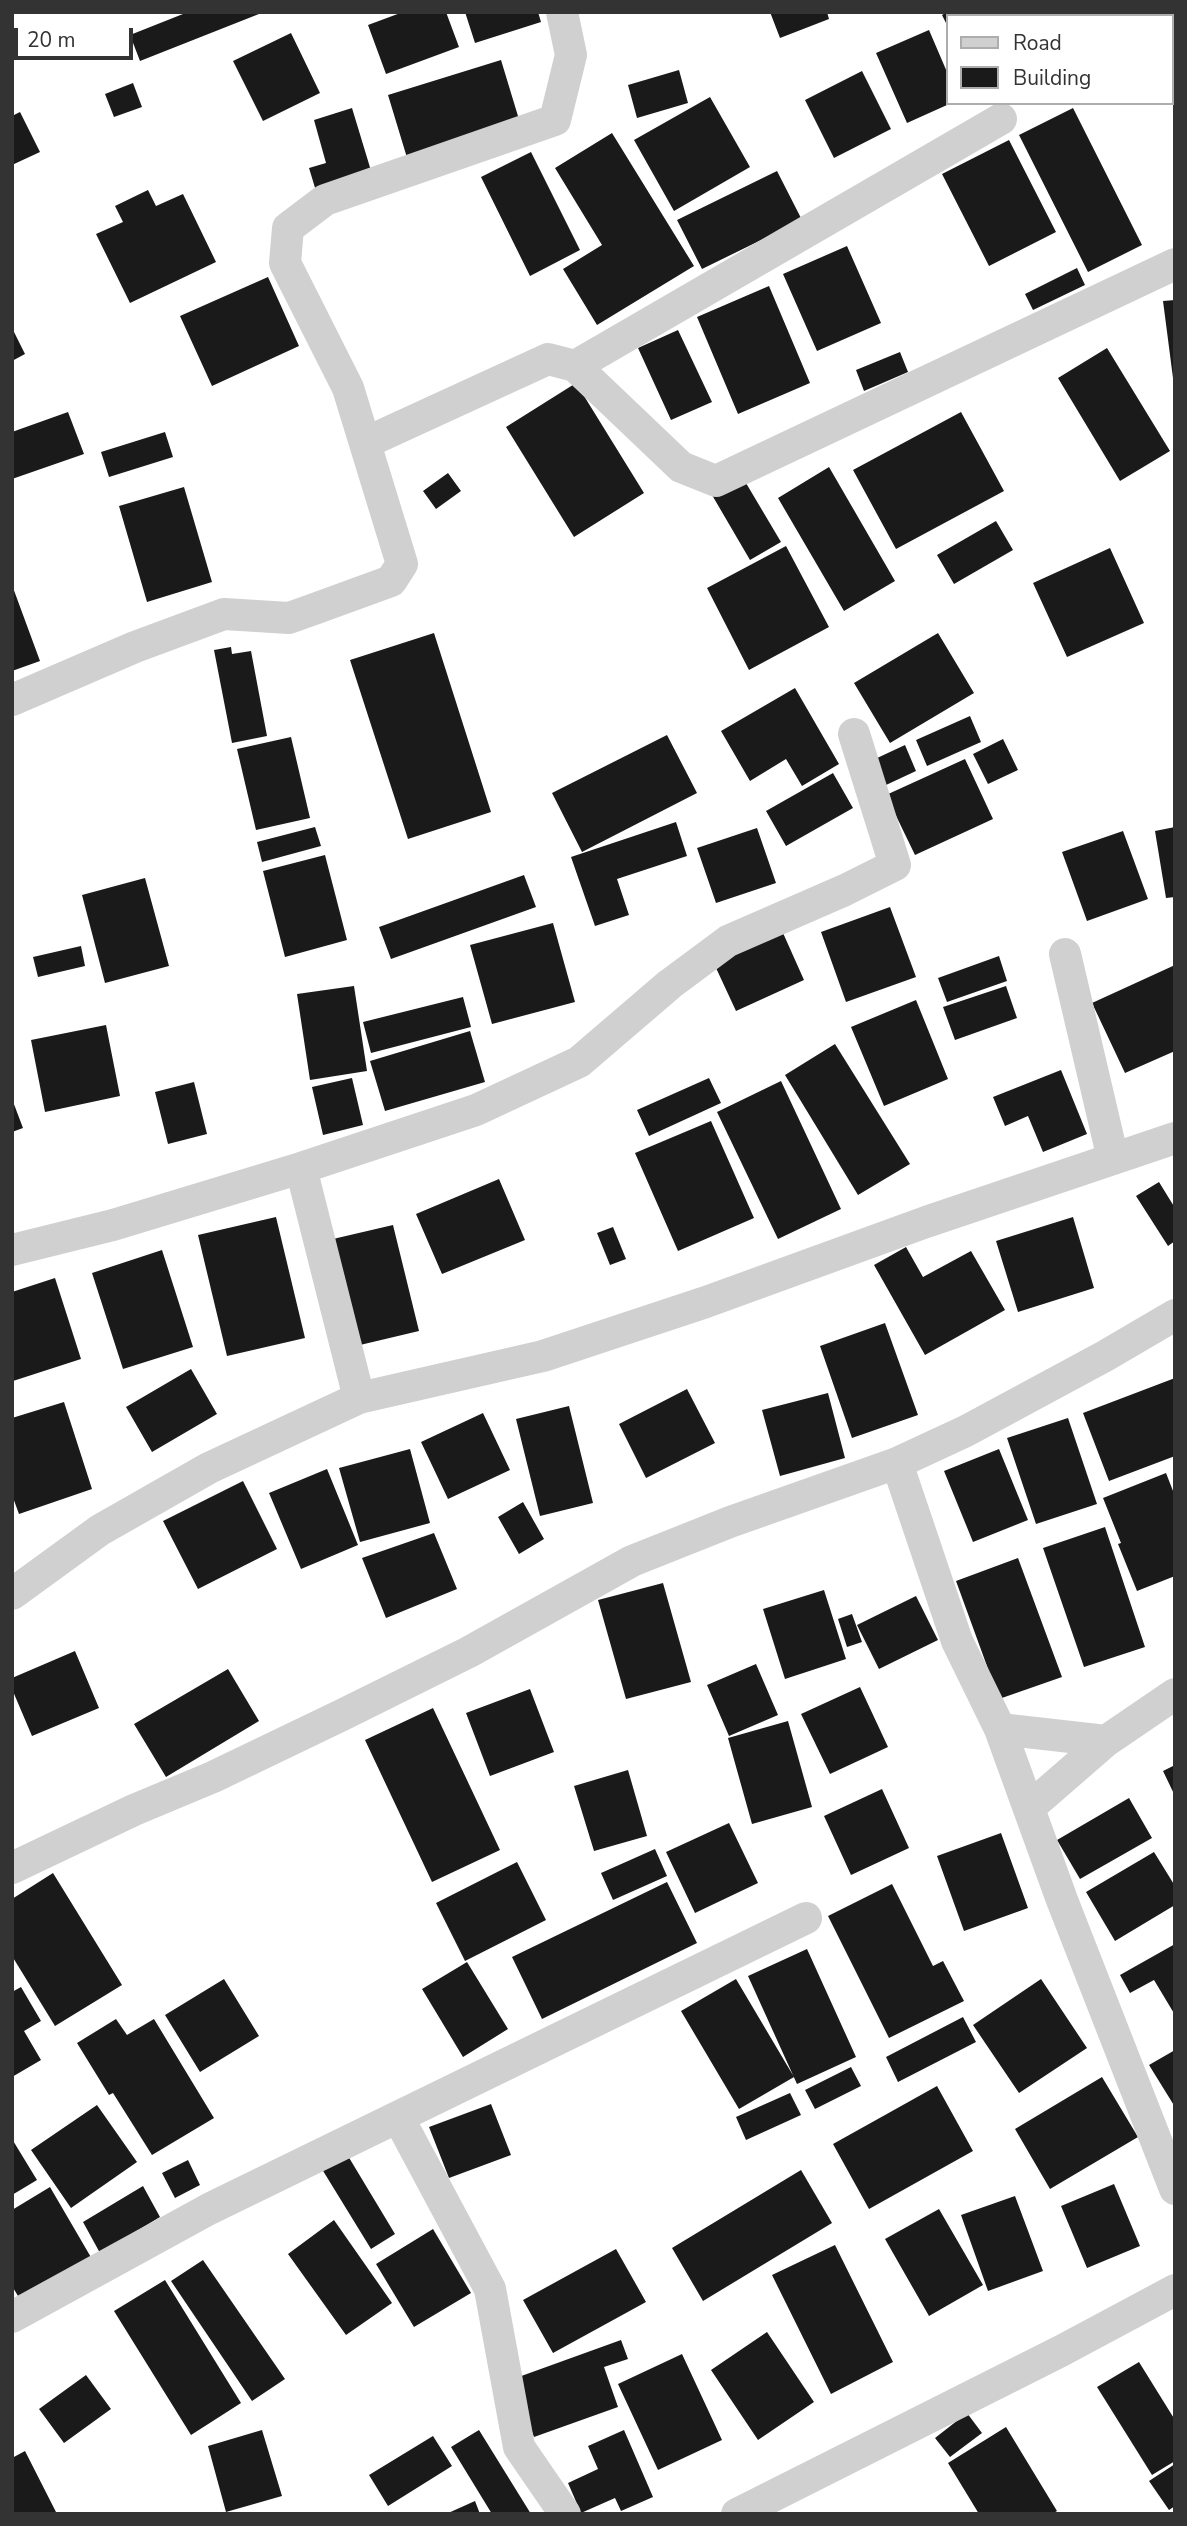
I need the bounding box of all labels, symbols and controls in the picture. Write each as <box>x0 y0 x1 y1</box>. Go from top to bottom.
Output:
scale bar <box>18 14 136 58</box>
legend <box>946 14 1173 105</box>
text: 20 m <box>27 26 76 54</box>
text: Road <box>1013 29 1062 57</box>
text: Building <box>1013 64 1091 92</box>

